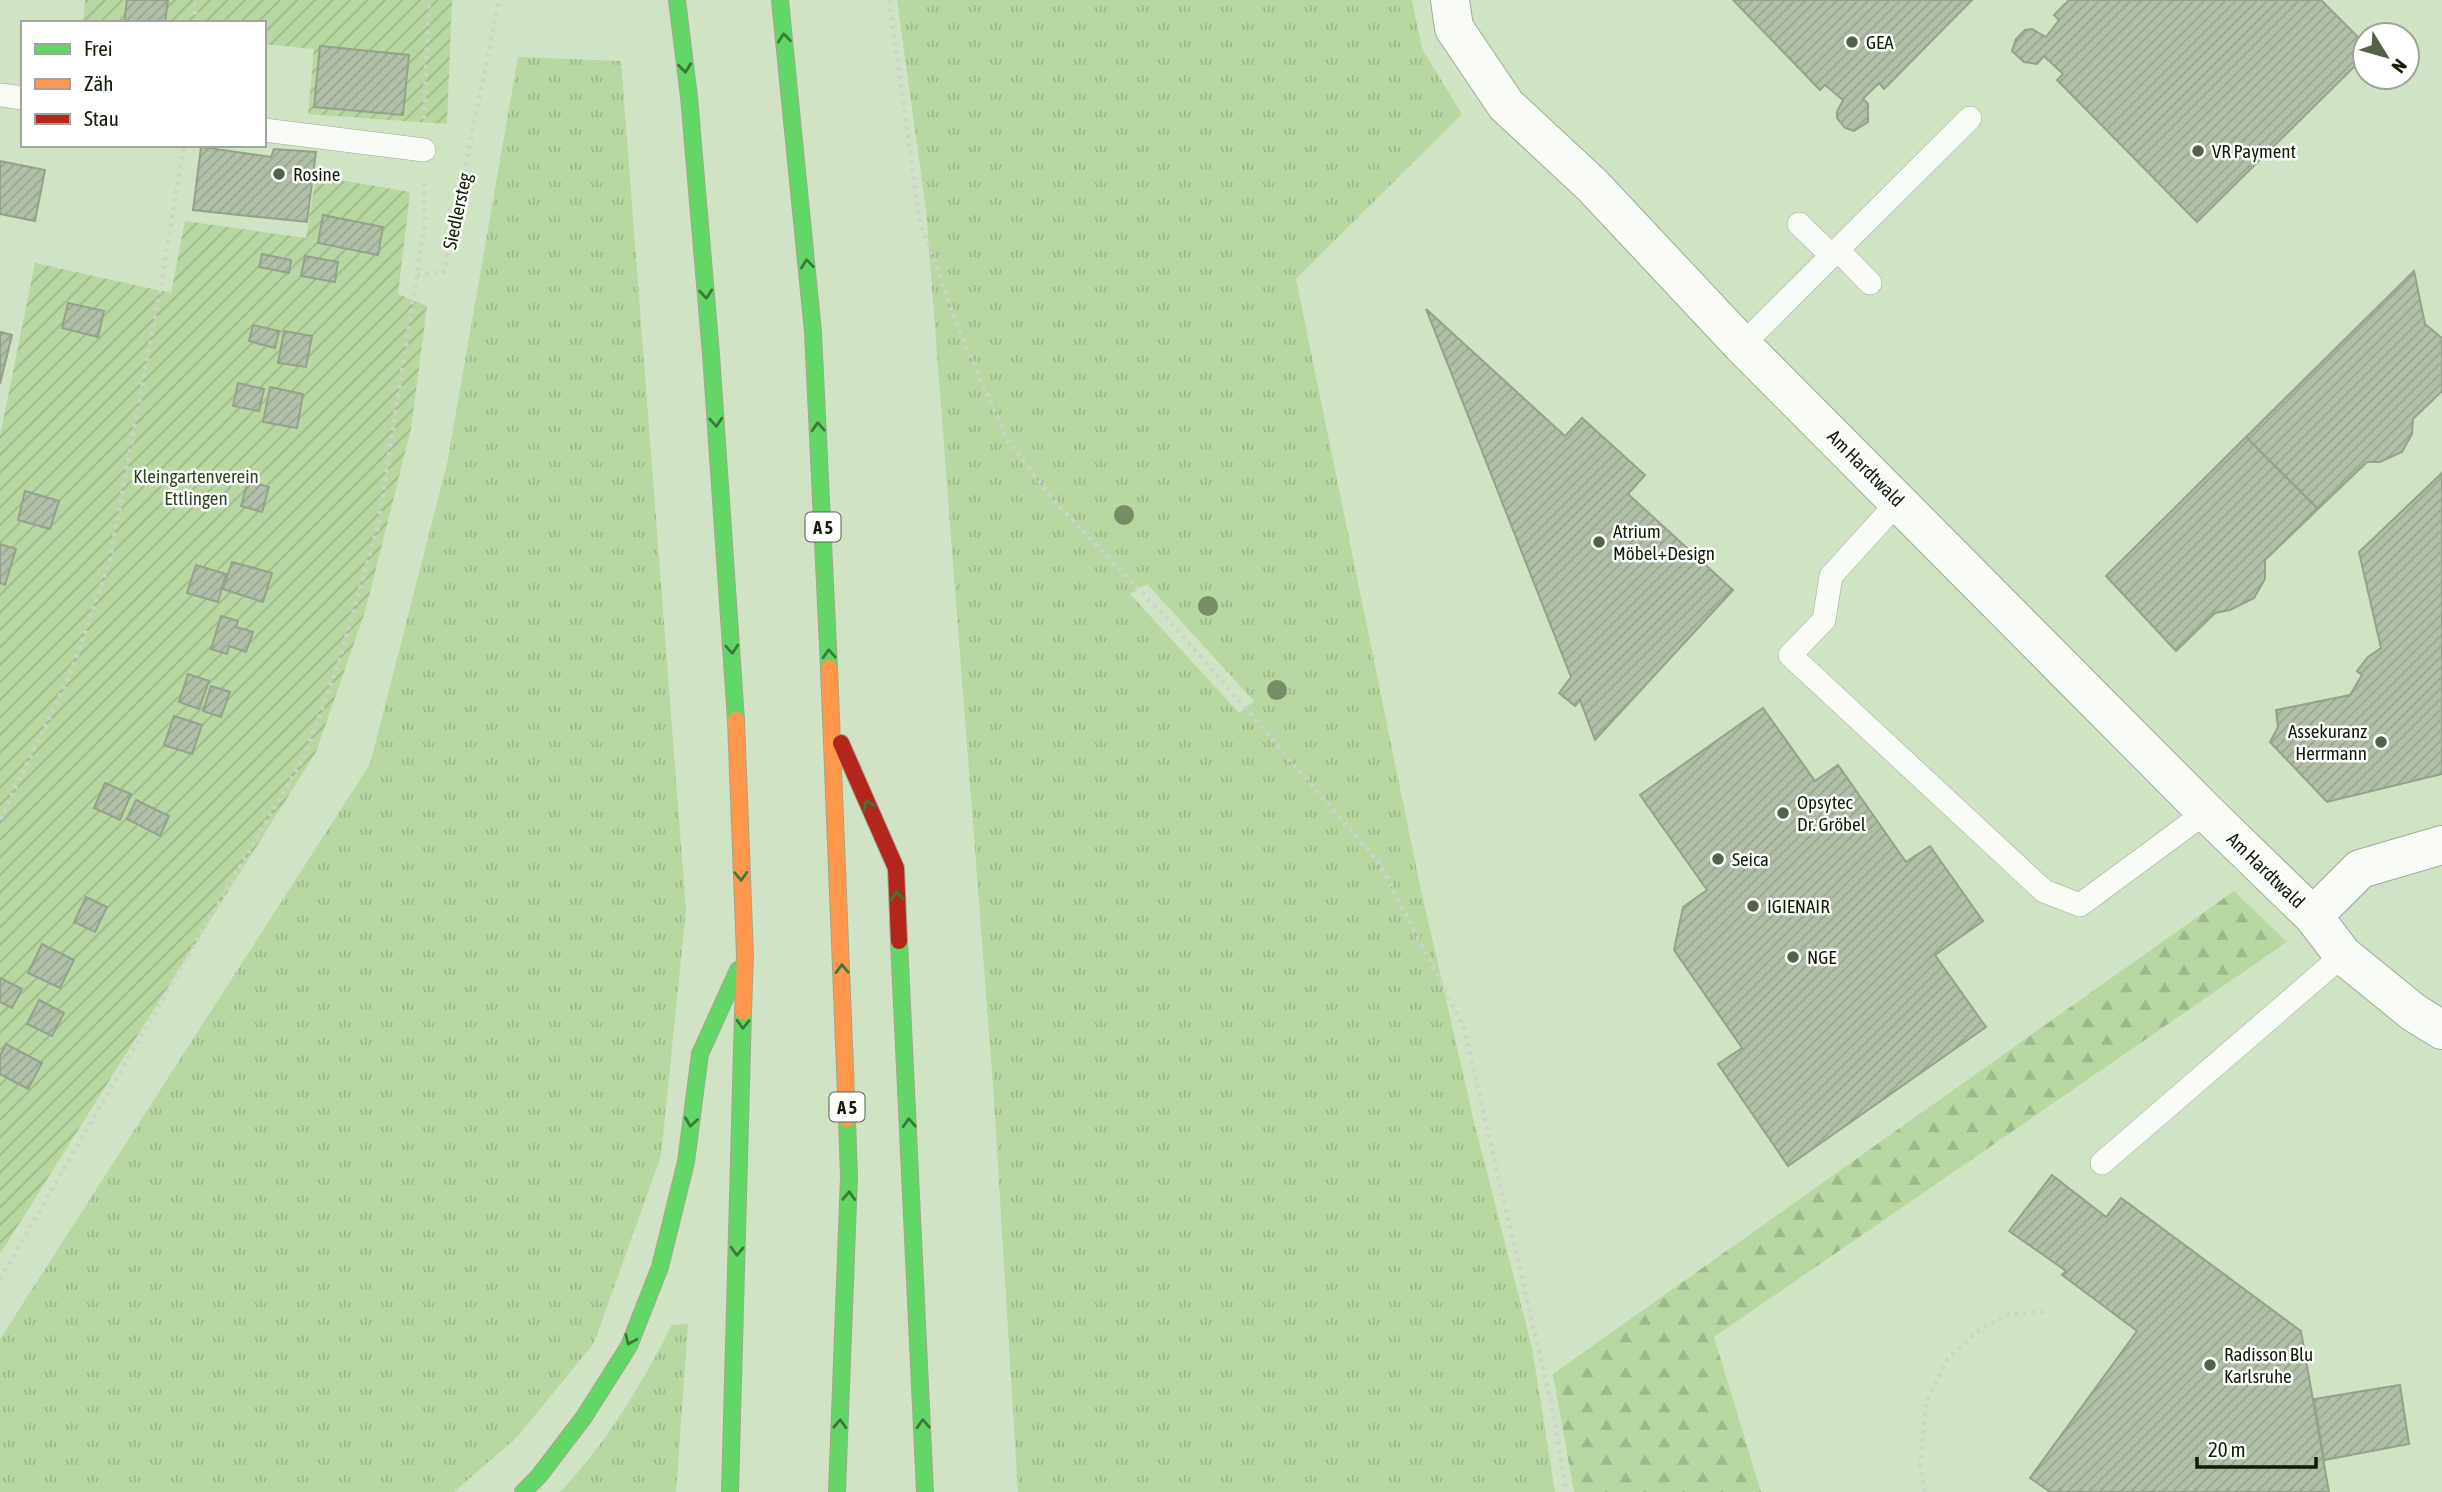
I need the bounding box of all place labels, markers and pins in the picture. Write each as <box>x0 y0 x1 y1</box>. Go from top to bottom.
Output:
place label: GEA <box>1866 31 1894 53</box>
marker: GEA <box>1844 34 1860 50</box>
place label: VR Payment <box>2212 140 2296 162</box>
marker: VR Payment <box>2190 143 2206 159</box>
place label: Rosine <box>293 163 340 185</box>
marker: Rosine <box>271 166 287 182</box>
place label: Atrium Möbel+Design <box>1613 520 1715 564</box>
marker: Atrium Möbel+Design <box>1591 534 1607 550</box>
place label: Assekuranz Herrmann <box>2288 720 2367 764</box>
marker: Assekuranz Herrmann <box>2373 734 2389 750</box>
place label: Opsytec Dr. Gröbel <box>1797 791 1866 835</box>
marker: Opsytec Dr. Gröbel <box>1775 805 1791 821</box>
place label: Seica <box>1732 848 1769 870</box>
marker: Seica <box>1710 851 1726 867</box>
place label: IGIENAIR <box>1767 895 1830 917</box>
marker: IGIENAIR <box>1745 898 1761 914</box>
place label: NGE <box>1807 946 1836 968</box>
marker: NGE <box>1785 949 1801 965</box>
place label: Radisson Blu Karlsruhe <box>2224 1343 2313 1387</box>
marker: Radisson Blu Karlsruhe <box>2202 1357 2218 1373</box>

